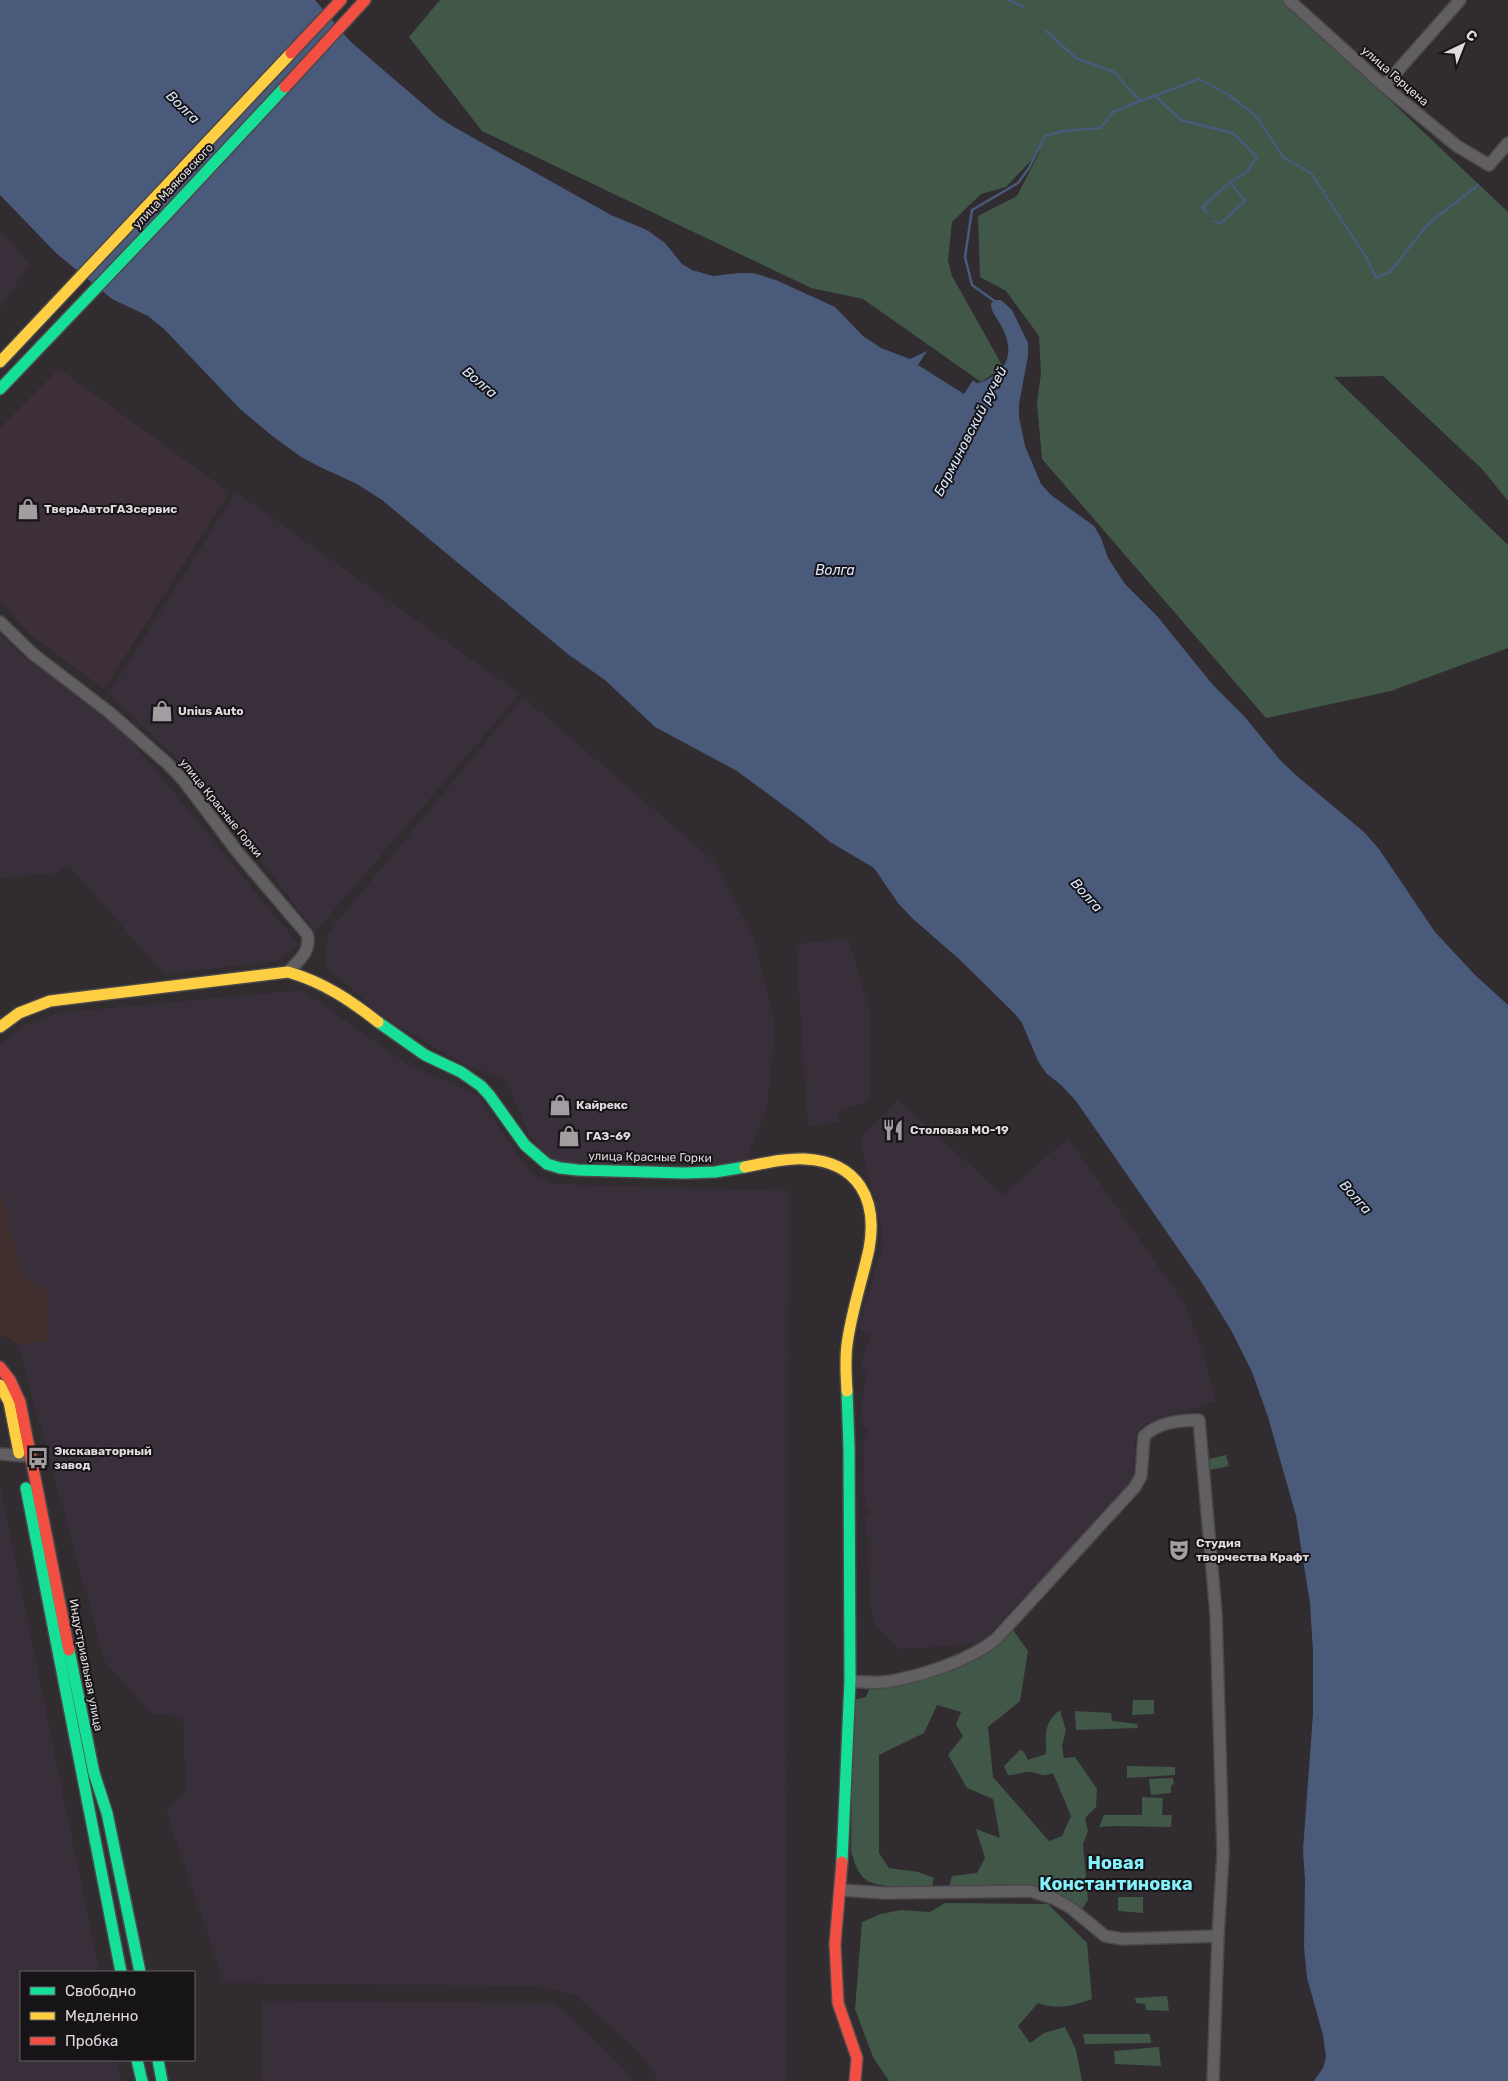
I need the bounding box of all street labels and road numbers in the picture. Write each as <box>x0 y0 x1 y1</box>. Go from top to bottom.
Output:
street label: улица Герцена <box>1359 43 1431 109</box>
street label: улица Маяковского <box>130 140 216 232</box>
street label: улица Красные Горки <box>177 756 265 860</box>
street label: улица Красные Горки <box>588 1149 712 1165</box>
street label: Индустриальная улица <box>66 1598 106 1732</box>

